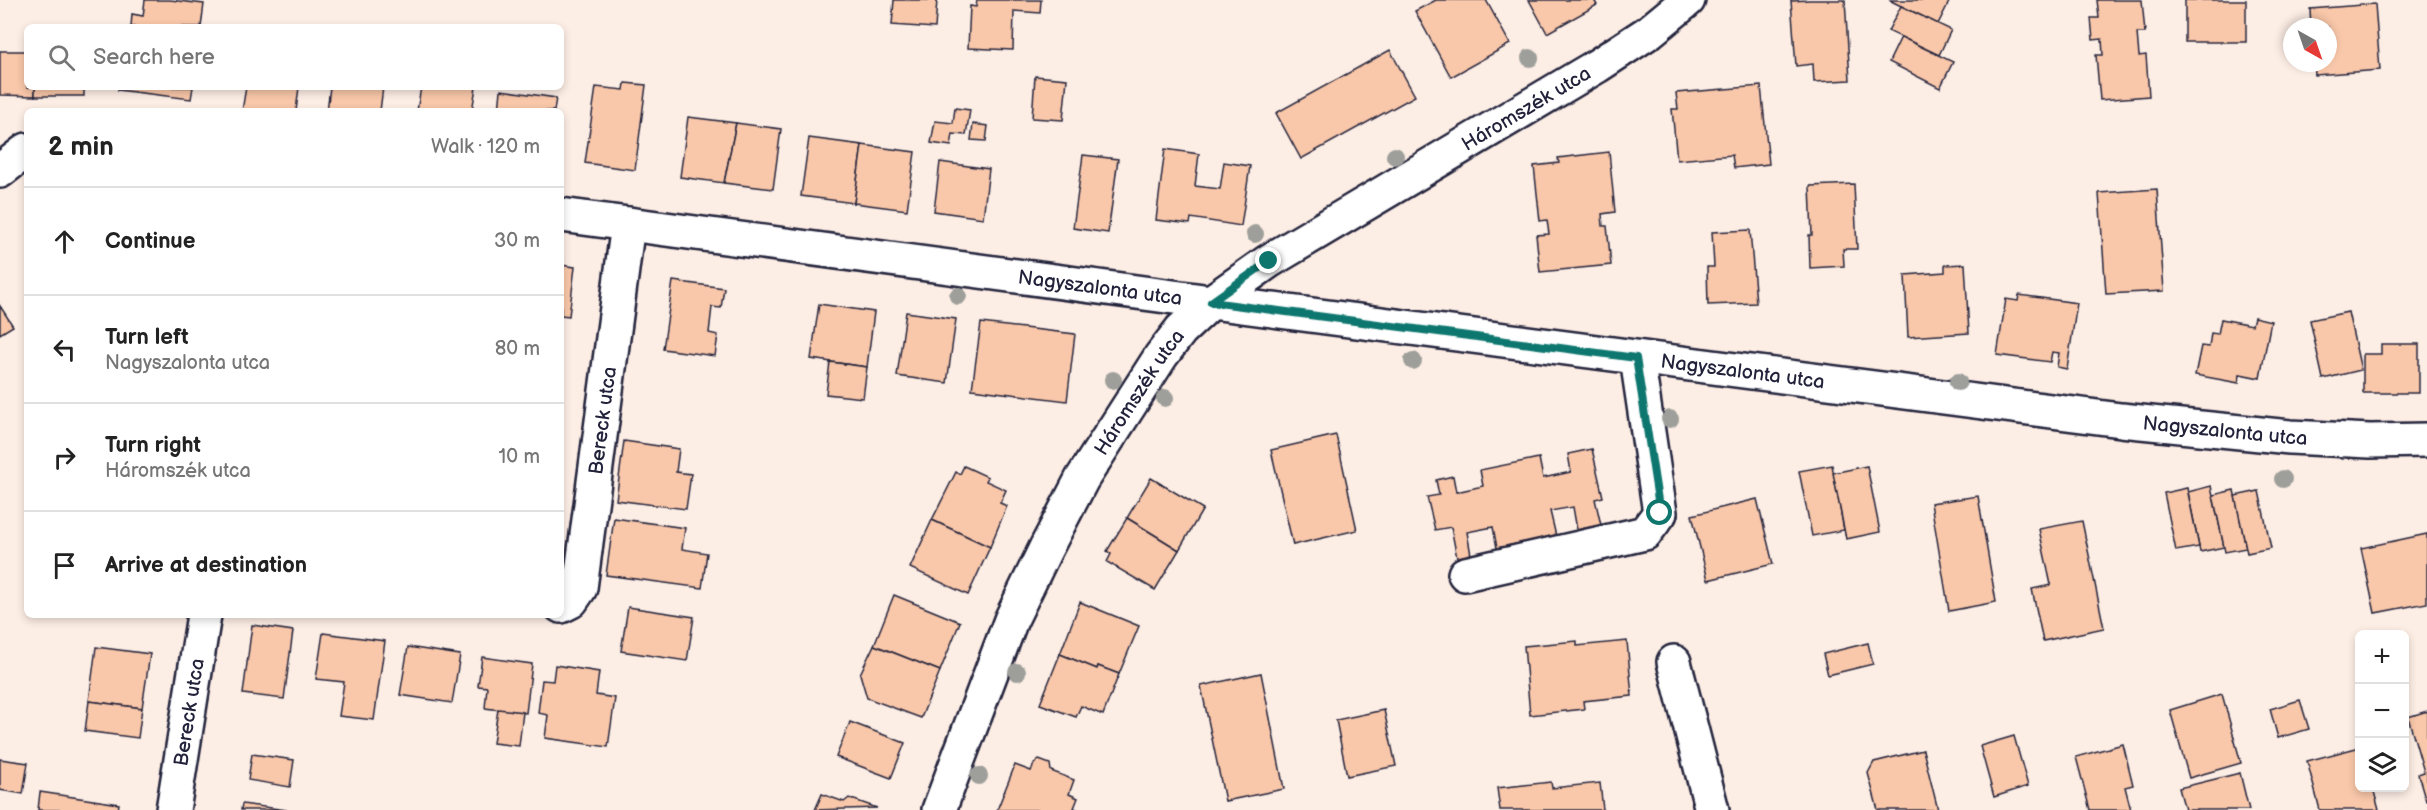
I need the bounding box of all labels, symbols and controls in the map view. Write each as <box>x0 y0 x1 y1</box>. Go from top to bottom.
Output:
north arrow <box>2283 18 2337 72</box>
search box <box>24 24 564 90</box>
icon: search <box>45 41 78 74</box>
text: Search here <box>93 44 215 71</box>
street label: Háromszék utca <box>1458 62 1595 157</box>
text: 2 min <box>48 132 114 163</box>
text: Walk · 120 m <box>431 135 540 159</box>
icon: ahead <box>48 225 81 258</box>
text: Continue <box>105 228 195 255</box>
text: 30 m <box>494 229 540 253</box>
route end <box>1255 247 1281 273</box>
street label: Nagyszalonta utca <box>1017 265 1184 311</box>
text: Turn left <box>105 324 189 351</box>
street label: Háromszék utca <box>1089 325 1190 460</box>
icon: left <box>48 333 81 366</box>
text: 80 m <box>495 337 540 361</box>
street label: Nagyszalonta utca <box>1659 349 1826 394</box>
text: Nagyszalonta utca <box>105 351 270 375</box>
street label: Bereck utca <box>584 365 622 476</box>
street label: Nagyszalonta utca <box>2142 411 2308 451</box>
text: Turn right <box>105 432 201 459</box>
icon: right <box>48 441 81 474</box>
text: 10 m <box>499 445 540 469</box>
text: Háromszék utca <box>105 459 251 483</box>
route start <box>1646 499 1672 525</box>
icon: arrive <box>48 549 81 582</box>
text: Arrive at destination <box>105 552 307 579</box>
map controls <box>2355 630 2409 792</box>
button: + <box>2355 630 2409 684</box>
street label: Bereck utca <box>169 657 210 768</box>
button: − <box>2355 684 2409 738</box>
button: layers <box>2355 738 2409 792</box>

